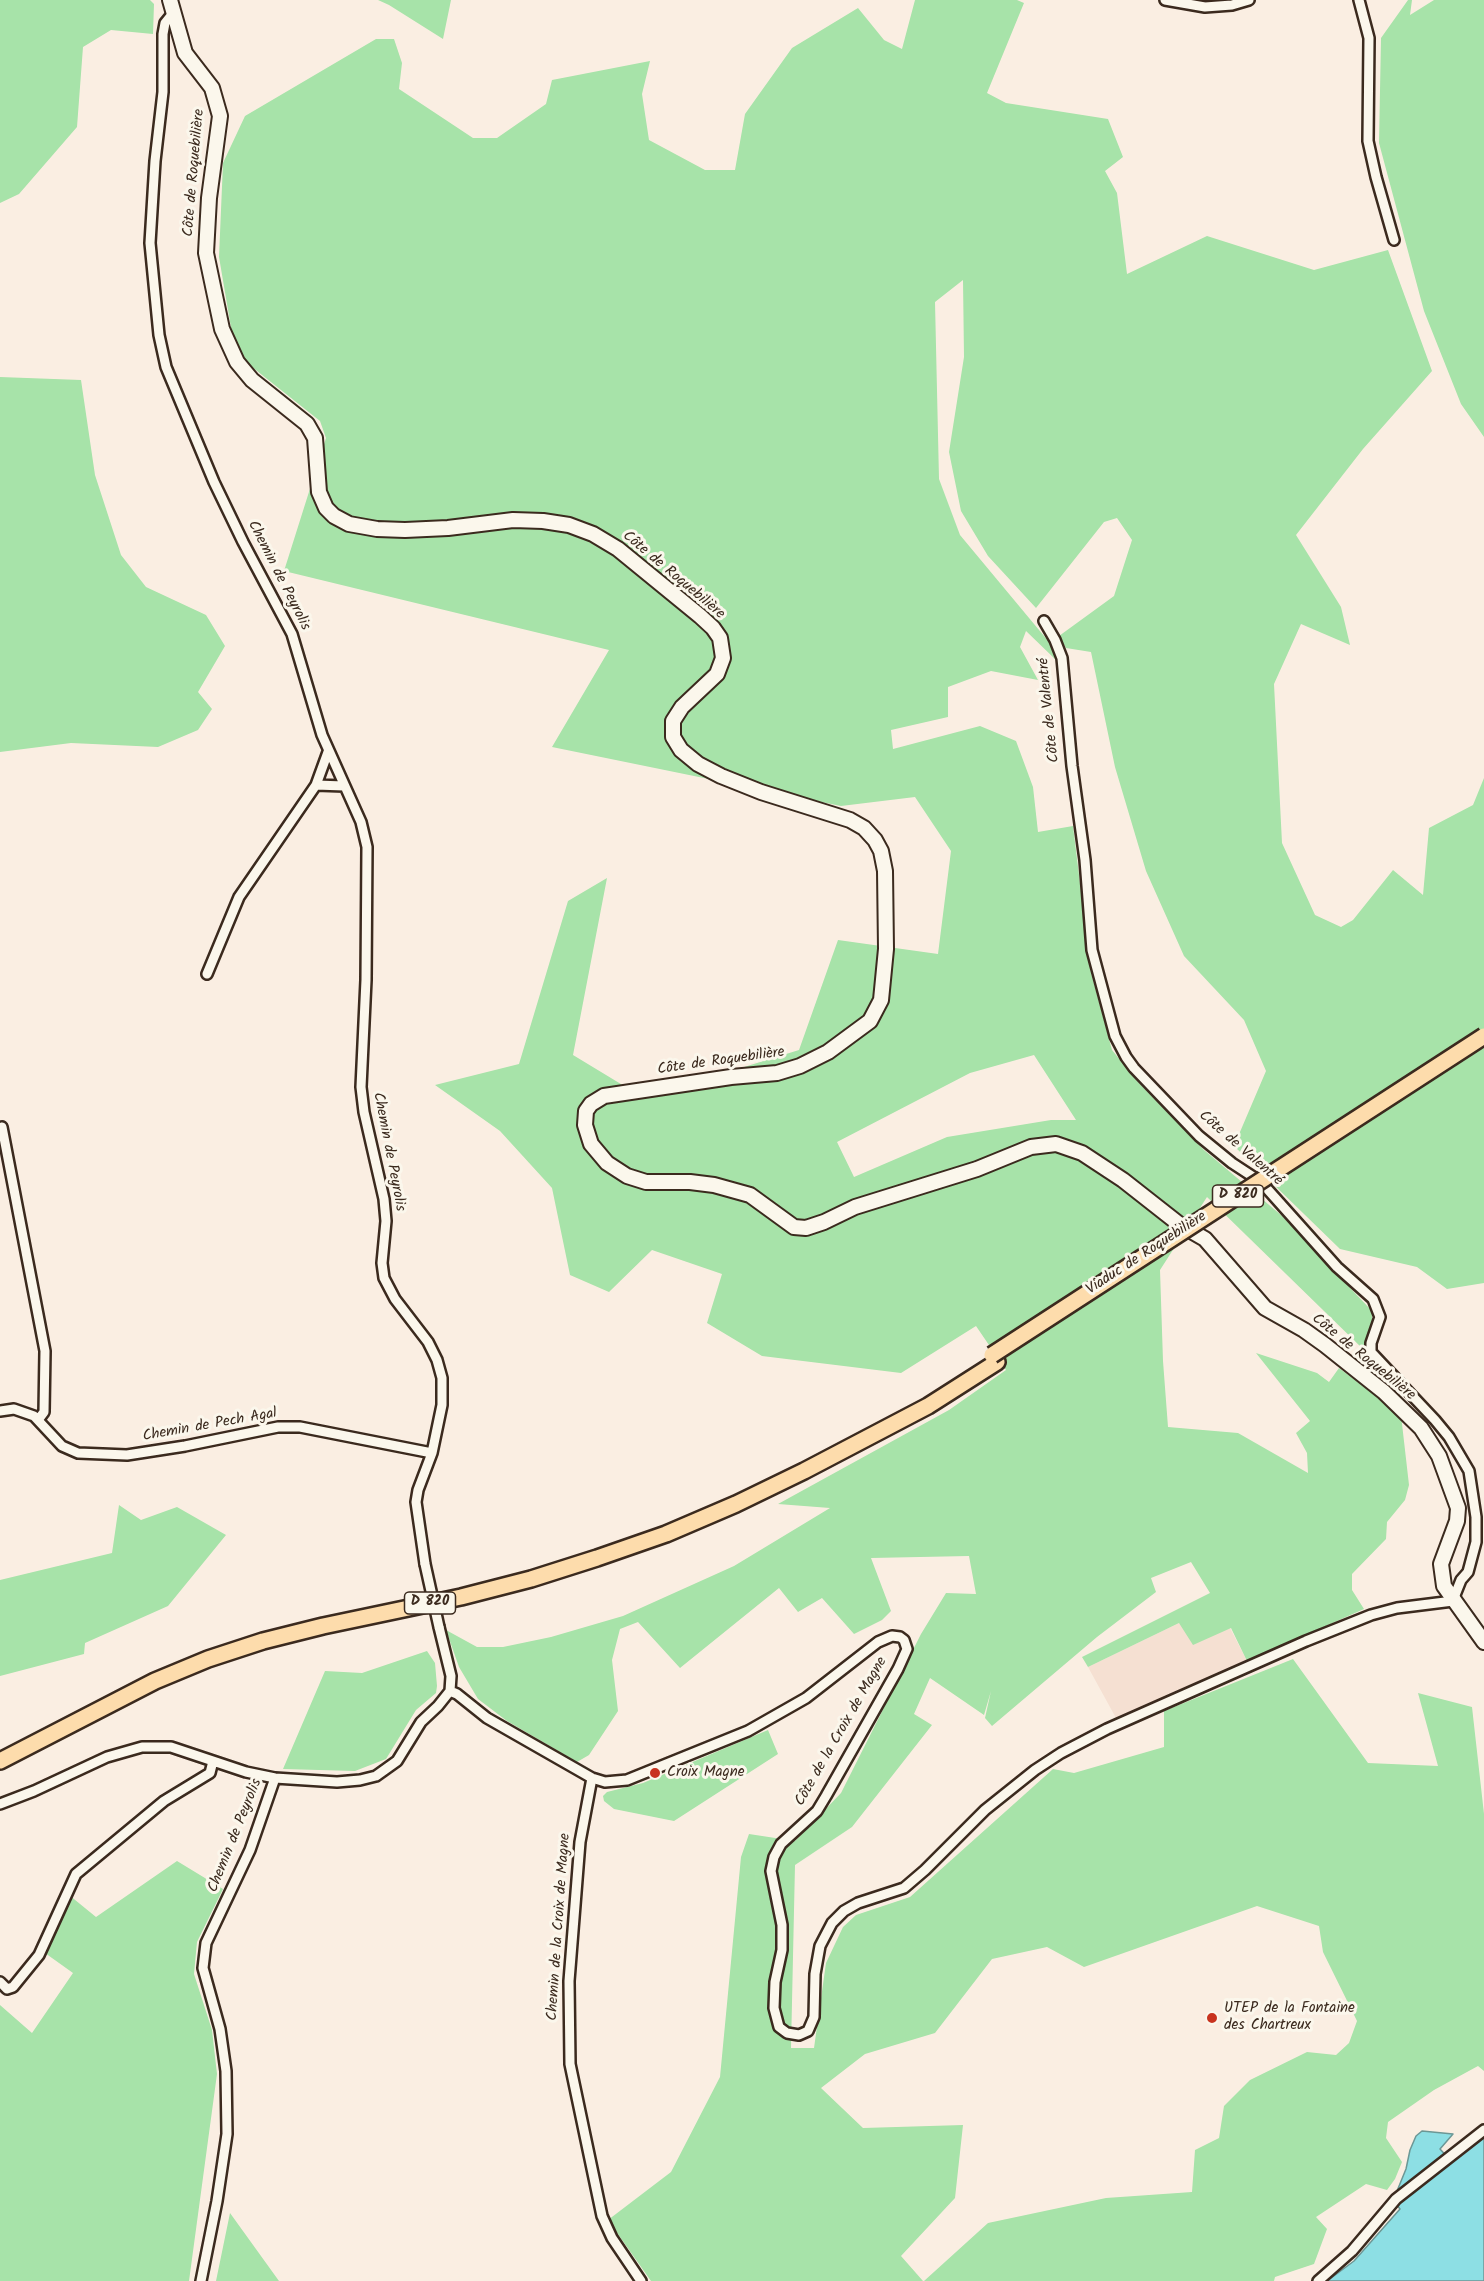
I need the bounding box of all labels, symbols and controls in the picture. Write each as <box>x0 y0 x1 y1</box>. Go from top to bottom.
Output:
street label: Côte de Roquebilière <box>180 108 210 238</box>
street label: Chemin de Peyrolis <box>243 518 313 634</box>
street label: Côte de Roquebilière <box>618 528 728 624</box>
street label: Côte de Valentré <box>1036 657 1064 763</box>
street label: Côte de Roquebilière <box>656 1044 786 1080</box>
street label: Chemin de Peyrolis <box>368 1091 408 1213</box>
street label: Côte de Valentré <box>1194 1108 1286 1190</box>
road number: D 820 <box>1212 1185 1264 1207</box>
street label: Viaduc de Roquebilière <box>1083 1208 1211 1300</box>
street label: Côte de Roquebilière <box>1308 1311 1418 1405</box>
street label: Chemin de Pech Agal <box>141 1405 279 1447</box>
road number: D 820 <box>404 1592 456 1614</box>
street label: Côte de la Croix de Magne <box>792 1654 892 1810</box>
place label: Croix Magne <box>667 1764 744 1782</box>
marker: Croix Magne <box>648 1766 662 1780</box>
street label: Chemin de Peyrolis <box>205 1777 267 1895</box>
street label: Chemin de la Croix de Magne <box>544 1833 576 2021</box>
place label: UTEP de la Fontaine des Chartreux <box>1224 2000 1355 2035</box>
marker: UTEP de la Fontaine des Chartreux <box>1205 2011 1219 2025</box>

